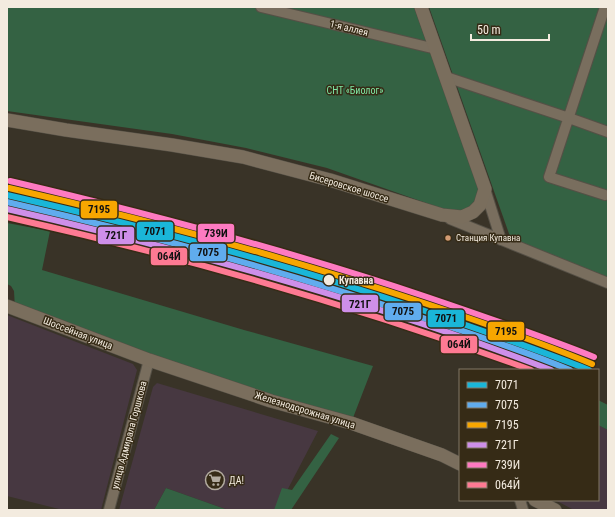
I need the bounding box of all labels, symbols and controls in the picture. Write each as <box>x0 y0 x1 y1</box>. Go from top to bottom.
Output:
scale bar <box>471 16 549 42</box>
street label: 1-я аллея <box>329 18 369 38</box>
text: 50 m <box>477 23 501 37</box>
park label: СНТ «Биолог» <box>327 85 383 96</box>
street label: Бисеровское шоссе <box>308 170 390 204</box>
line badge: 7195 <box>80 200 118 219</box>
text: 7195 <box>88 203 111 216</box>
line badge: 7071 <box>136 221 174 241</box>
line badge: 739И <box>197 223 235 243</box>
text: 7071 <box>144 225 166 238</box>
line badge: 721Г <box>97 226 135 245</box>
text: 739И <box>204 227 228 240</box>
text: 721Г <box>105 229 128 242</box>
marker: Станция Купавна <box>443 233 453 243</box>
place label: Станция Купавна <box>456 233 520 243</box>
line badge: 7075 <box>189 243 227 262</box>
text: 7075 <box>197 246 220 259</box>
line badge: 064Й <box>150 247 188 266</box>
text: 064Й <box>157 250 181 263</box>
marker: Купавна <box>322 273 336 287</box>
place label: Купавна <box>339 275 374 286</box>
line badge: 721Г <box>341 294 379 313</box>
text: 721Г <box>349 298 372 311</box>
line badge: 7075 <box>384 302 422 321</box>
text: 7075 <box>392 305 415 318</box>
line badge: 7071 <box>427 309 465 328</box>
text: 7071 <box>435 312 457 325</box>
street label: Шоссейная улица <box>42 315 114 351</box>
line badge: 7195 <box>487 321 525 341</box>
text: 7195 <box>495 325 518 338</box>
line badge: 064Й <box>440 335 478 354</box>
text: 064Й <box>447 338 471 351</box>
legend <box>459 369 599 501</box>
text: 7071 <box>495 378 519 392</box>
street label: улица Адмирала Горшкова <box>109 379 149 490</box>
street label: Железнодорожная улица <box>253 389 357 431</box>
text: 7075 <box>495 398 519 412</box>
text: 7195 <box>495 418 519 432</box>
text: 721Г <box>495 438 519 452</box>
text: 739И <box>495 458 520 472</box>
supermarket icon: ДА! <box>204 469 226 491</box>
place label: ДА! <box>229 475 244 486</box>
text: 064Й <box>495 477 520 492</box>

